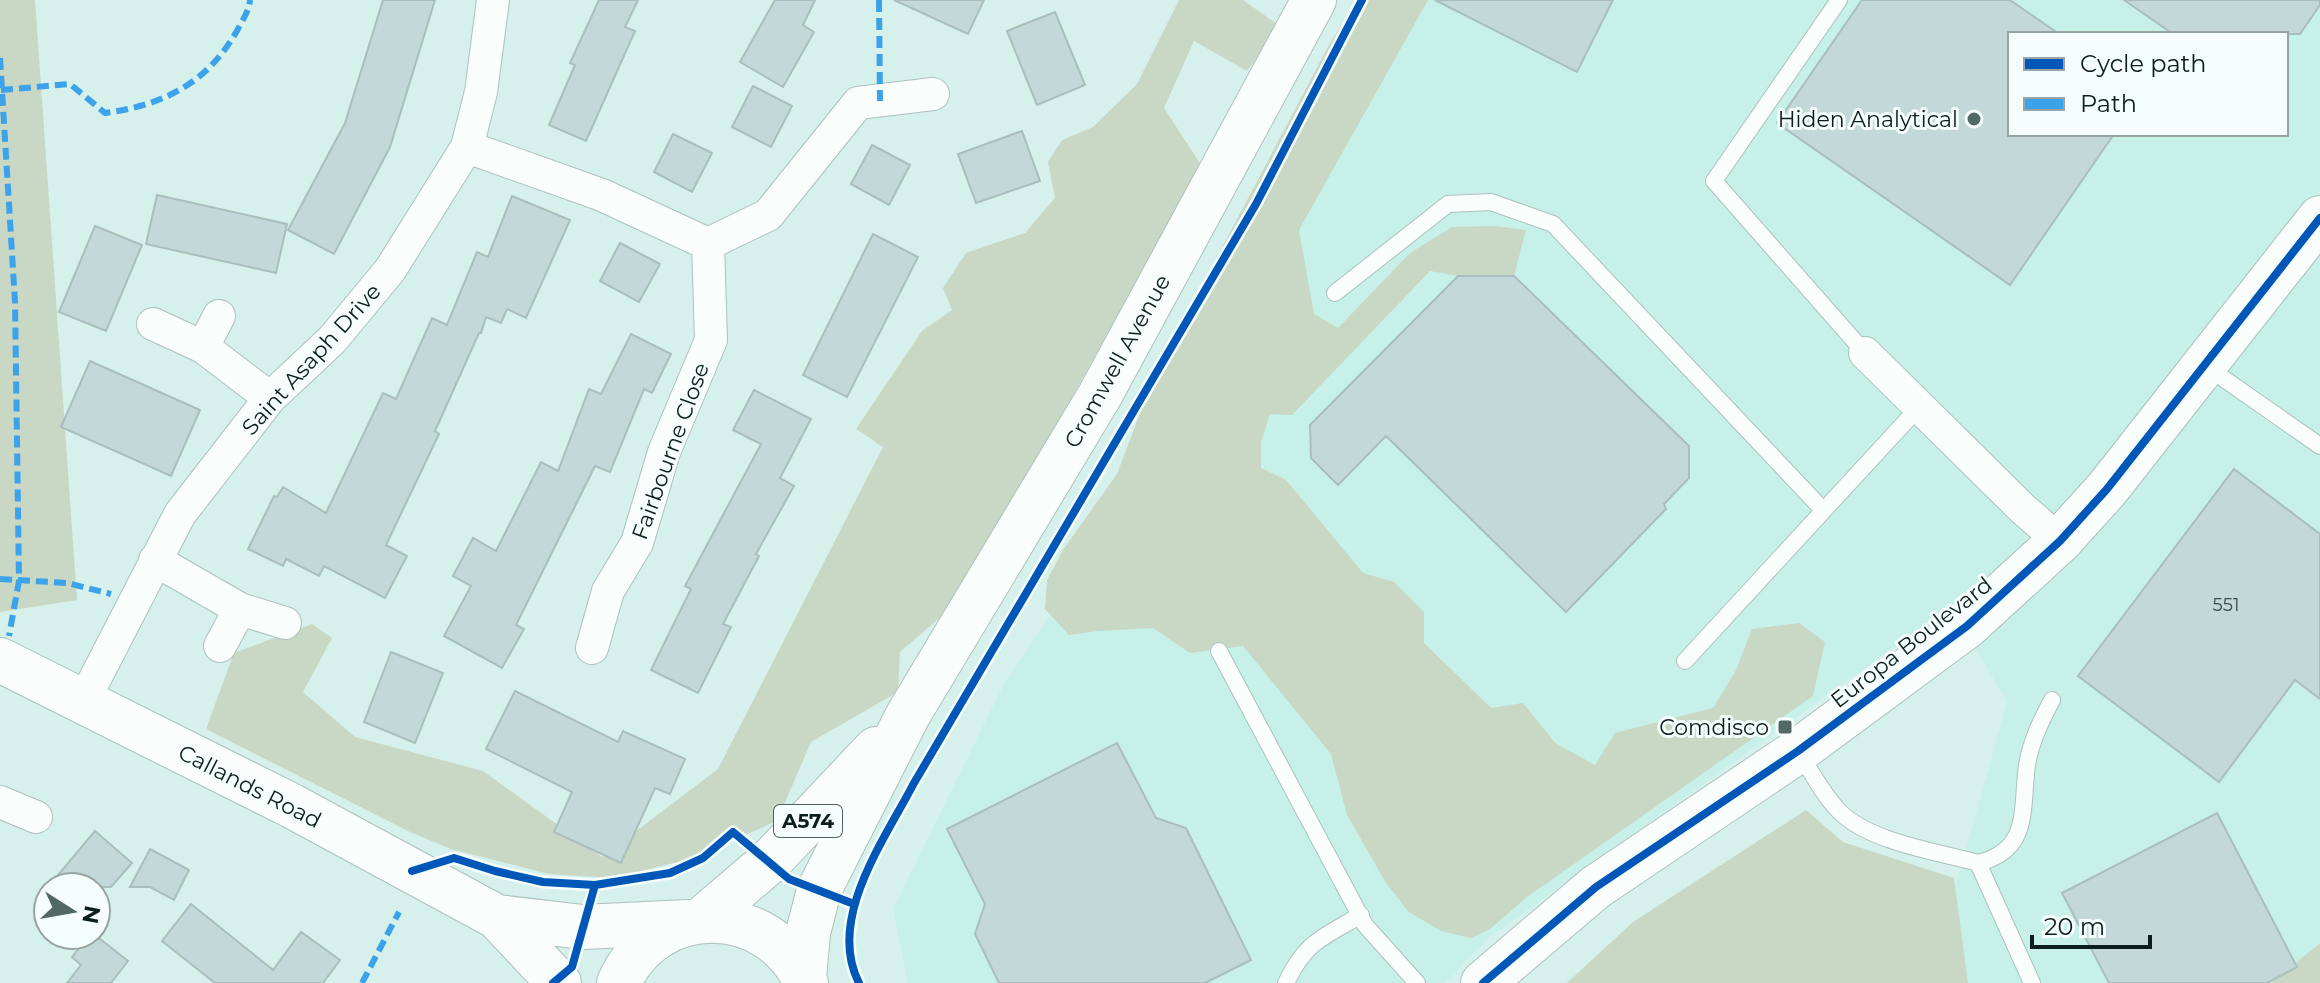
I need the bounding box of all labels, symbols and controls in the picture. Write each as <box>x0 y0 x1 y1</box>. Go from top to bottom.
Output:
legend <box>2008 32 2288 136</box>
text: Cycle path <box>2080 49 2207 78</box>
text: Path <box>2080 89 2137 118</box>
place label: Hiden Analytical <box>1778 106 1958 133</box>
marker: Hiden Analytical <box>1965 110 1983 128</box>
street label: Cromwell Avenue <box>1059 270 1176 453</box>
street label: Saint Asaph Drive <box>236 278 386 441</box>
street label: Fairbourne Close <box>626 359 715 543</box>
street label: Europa Boulevard <box>1825 571 1997 714</box>
house number: 551 <box>2213 594 2239 616</box>
place label: Comdisco <box>1659 714 1769 741</box>
marker: Comdisco <box>1776 718 1794 736</box>
street label: Callands Road <box>174 739 326 834</box>
road number: A574 <box>774 805 842 837</box>
north arrow <box>32 871 112 951</box>
scale bar <box>2032 899 2150 949</box>
text: N <box>76 903 106 926</box>
text: 20 m <box>2044 912 2105 941</box>

